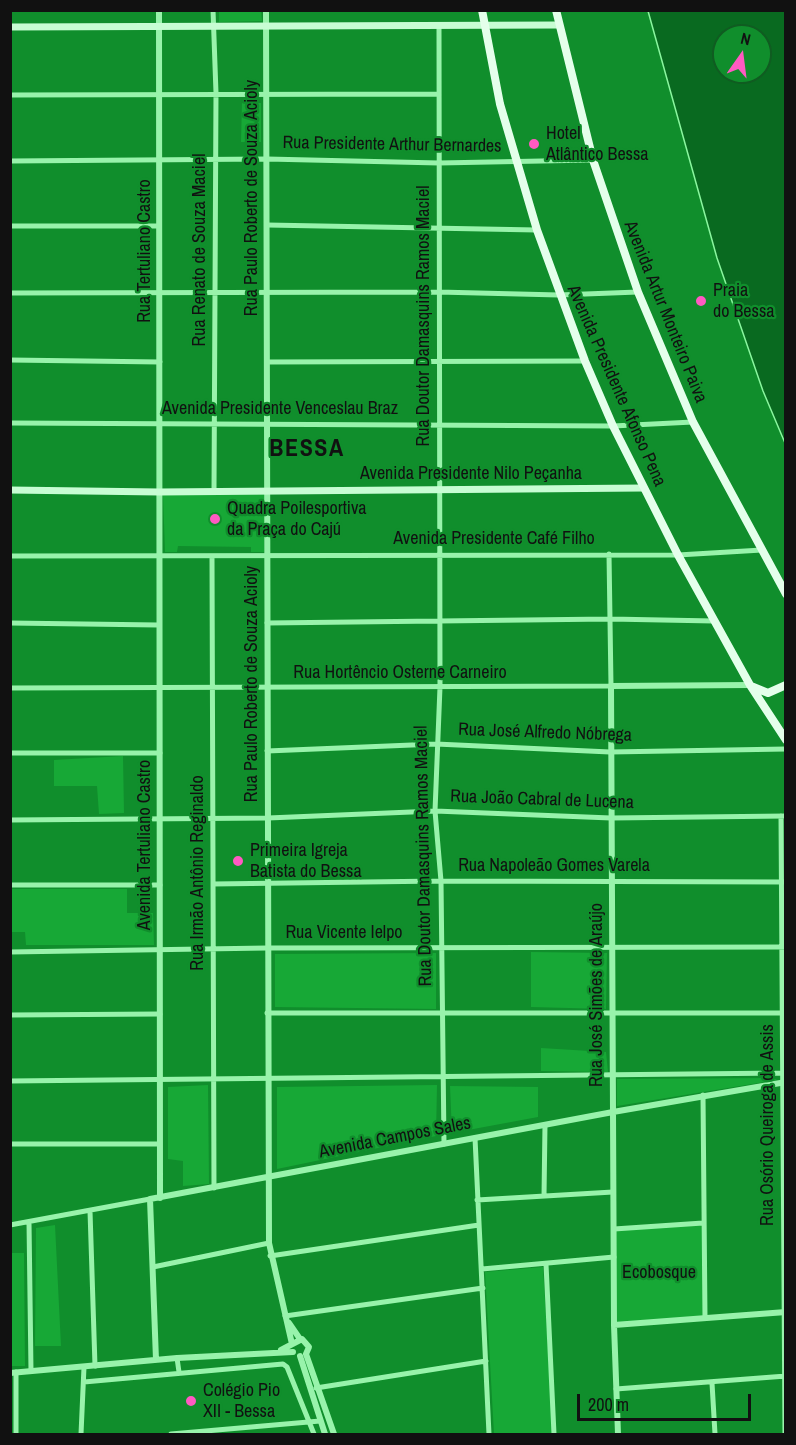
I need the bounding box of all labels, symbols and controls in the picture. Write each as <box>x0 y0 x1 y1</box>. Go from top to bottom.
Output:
north arrow <box>712 24 772 84</box>
text: N <box>739 27 753 50</box>
street label: Rua Paulo Roberto de Souza Acioly <box>241 80 263 316</box>
place label: Hotel Atlântico Bessa <box>546 123 649 166</box>
street label: Rua Presidente Arthur Bernardes <box>282 132 502 158</box>
marker: Hotel Atlântico Bessa <box>527 137 541 151</box>
street label: Rua Renato de Souza Maciel <box>189 154 211 346</box>
street label: Rua Tertuliano Castro <box>134 179 156 323</box>
street label: Rua Doutor Damasquins Ramos Maciel <box>413 186 435 446</box>
street label: Avenida Artur Monteiro Paiva <box>619 218 711 406</box>
place label: Praia do Bessa <box>713 280 775 322</box>
street label: Avenida Presidente Afonso Pena <box>562 282 670 490</box>
marker: Praia do Bessa <box>694 294 708 308</box>
street label: Avenida Presidente Venceslau Braz <box>162 398 398 420</box>
district label: BESSA <box>269 436 345 464</box>
street label: Avenida Presidente Nilo Peçanha <box>360 463 582 485</box>
place label: Quadra Poilesportiva da Praça do Cajú <box>227 498 366 540</box>
marker: Quadra Poilesportiva da Praça do Cajú <box>208 512 222 526</box>
street label: Avenida Presidente Café Filho <box>393 528 595 550</box>
street label: Rua Paulo Roberto de Souza Acioly <box>241 566 263 802</box>
street label: Rua Hortêncio Osterne Carneiro <box>293 662 507 684</box>
street label: Rua José Alfredo Nóbrega <box>458 719 632 747</box>
street label: Rua Doutor Damasquins Ramos Maciel <box>411 725 437 987</box>
street label: Avenida Tertuliano Castro <box>134 760 156 930</box>
street label: Rua Irmão Antônio Reginaldo <box>187 775 209 971</box>
street label: Rua João Cabral de Lucena <box>450 786 634 814</box>
place label: Primeira Igreja Batista do Bessa <box>250 840 362 882</box>
marker: Primeira Igreja Batista do Bessa <box>231 854 245 868</box>
street label: Rua Napoleão Gomes Varela <box>458 855 650 877</box>
street label: Rua José Simões de Araújo <box>586 903 608 1087</box>
street label: Rua Vicente Ielpo <box>285 922 403 944</box>
street label: Rua Osório Queiroga de Assis <box>757 1024 779 1226</box>
street label: Avenida Campos Sales <box>317 1113 473 1163</box>
park label: Ecobosque <box>622 1262 696 1284</box>
place label: Colégio Pio XII - Bessa <box>203 1380 280 1422</box>
scale bar <box>580 1382 754 1420</box>
text: 200 m <box>588 1392 629 1417</box>
marker: Colégio Pio XII - Bessa <box>184 1394 198 1408</box>

